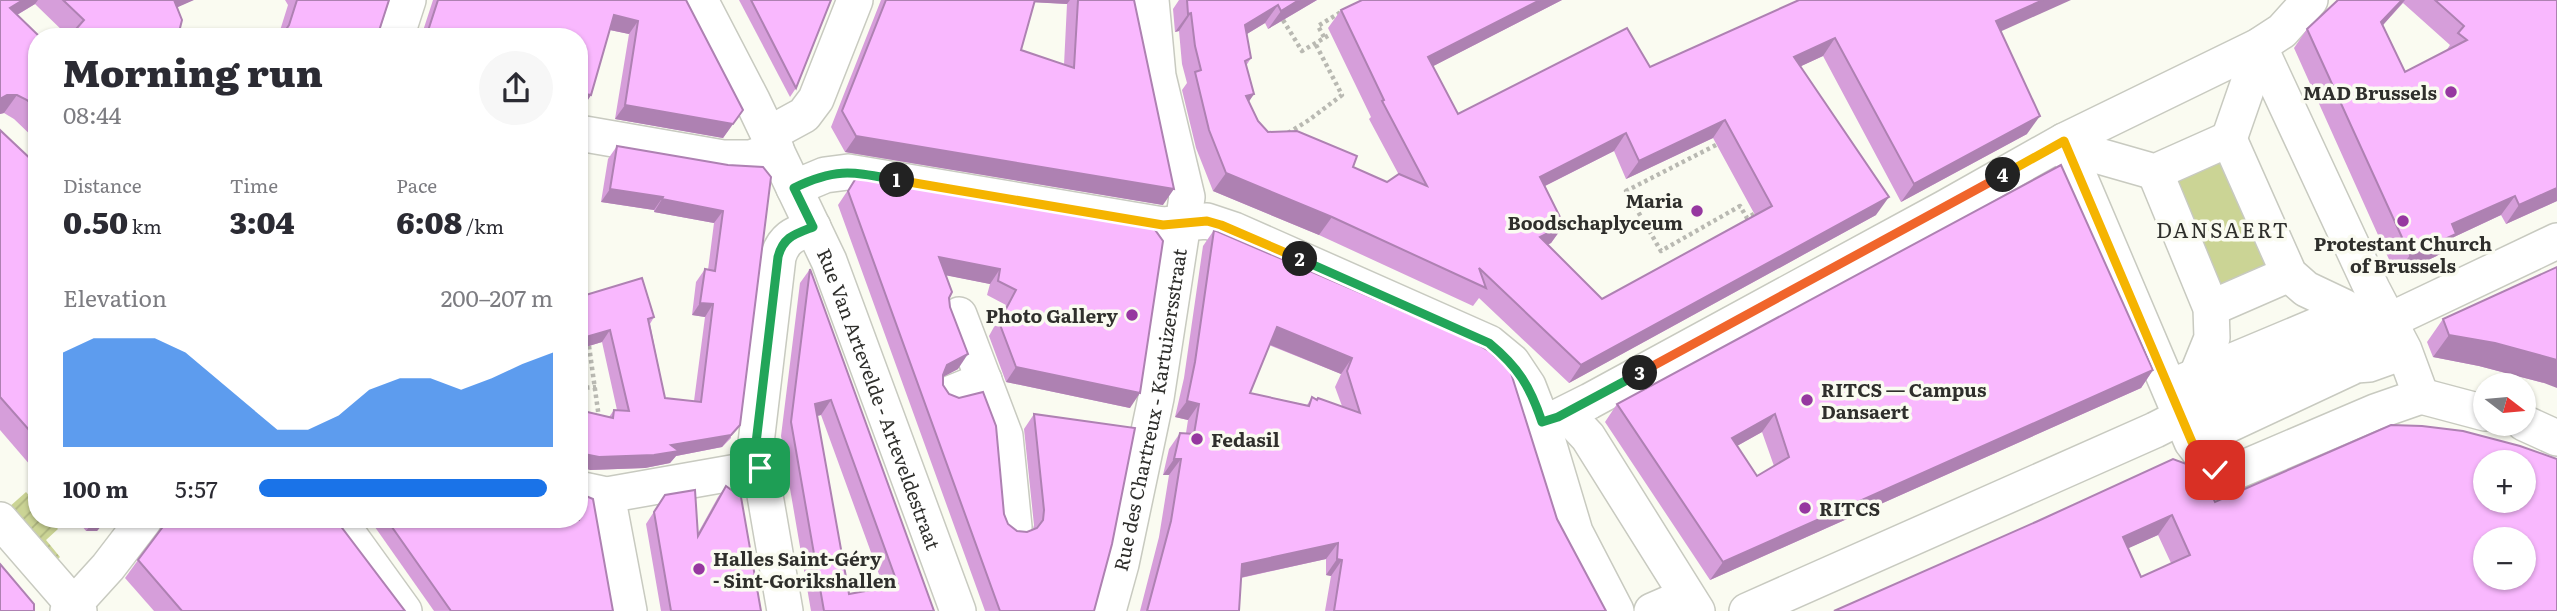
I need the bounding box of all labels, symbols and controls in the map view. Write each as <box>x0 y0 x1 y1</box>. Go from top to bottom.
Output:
text: Morning run <box>63 42 323 99</box>
button: share <box>479 51 553 125</box>
place label: MAD Brussels <box>2303 78 2437 106</box>
marker: MAD Brussels <box>2443 84 2459 100</box>
text: 08:44 <box>63 97 122 131</box>
pin: 4 <box>1986 158 2021 192</box>
text: 4 <box>1997 160 2008 188</box>
pin: 1 <box>880 162 914 198</box>
text: 1 <box>893 165 900 193</box>
text: Distance <box>63 171 142 199</box>
text: Time <box>230 171 278 199</box>
text: Pace <box>396 171 437 199</box>
place label: Maria Boodschaplyceum <box>1508 186 1683 236</box>
text: 0.50 <box>63 199 128 243</box>
text: 3:04 <box>230 199 295 243</box>
text: 6:08 <box>396 199 462 243</box>
marker: Maria Boodschaplyceum <box>1689 203 1705 219</box>
text: km <box>128 212 162 240</box>
text: /km <box>462 212 504 240</box>
district label: DANSAERT <box>2156 213 2290 244</box>
marker: Protestant Church of Brussels <box>2395 213 2411 229</box>
place label: Protestant Church of Brussels <box>2314 229 2492 279</box>
pin: 2 <box>1282 242 1318 276</box>
street label: Rue Van Artevelde - Arteveldestraat <box>811 243 948 554</box>
text: 2 <box>1294 244 1305 272</box>
street label: Rue des Chartreux - Kartuizersstraat <box>1106 246 1193 574</box>
text: Elevation <box>63 280 167 314</box>
text: 200–207 m <box>441 280 553 314</box>
place label: Photo Gallery <box>985 301 1118 329</box>
marker: Photo Gallery <box>1124 307 1140 323</box>
pin: 3 <box>1622 356 1658 390</box>
text: 3 <box>1634 358 1645 386</box>
north arrow <box>2473 373 2536 436</box>
map controls <box>2473 373 2536 590</box>
place label: RITCS — Campus Dansaert <box>1821 375 1986 425</box>
marker: RITCS — Campus Dansaert <box>1799 392 1815 408</box>
place label: Fedasil <box>1211 425 1280 453</box>
marker: Fedasil <box>1189 431 1205 447</box>
pin <box>730 438 790 498</box>
pin <box>2185 440 2245 500</box>
icon: arrive <box>741 449 779 487</box>
button: + <box>2473 450 2536 513</box>
icon: check <box>2196 451 2234 489</box>
text: 100 m <box>63 471 128 505</box>
text: 5:57 <box>175 471 218 505</box>
place label: RITCS <box>1819 494 1880 522</box>
marker: RITCS <box>1797 500 1813 516</box>
button: − <box>2473 527 2536 590</box>
place label: Halles Saint-Géry - Sint-Gorikshallen <box>713 544 897 594</box>
marker: Halles Saint-Géry - Sint-Gorikshallen <box>691 561 707 577</box>

